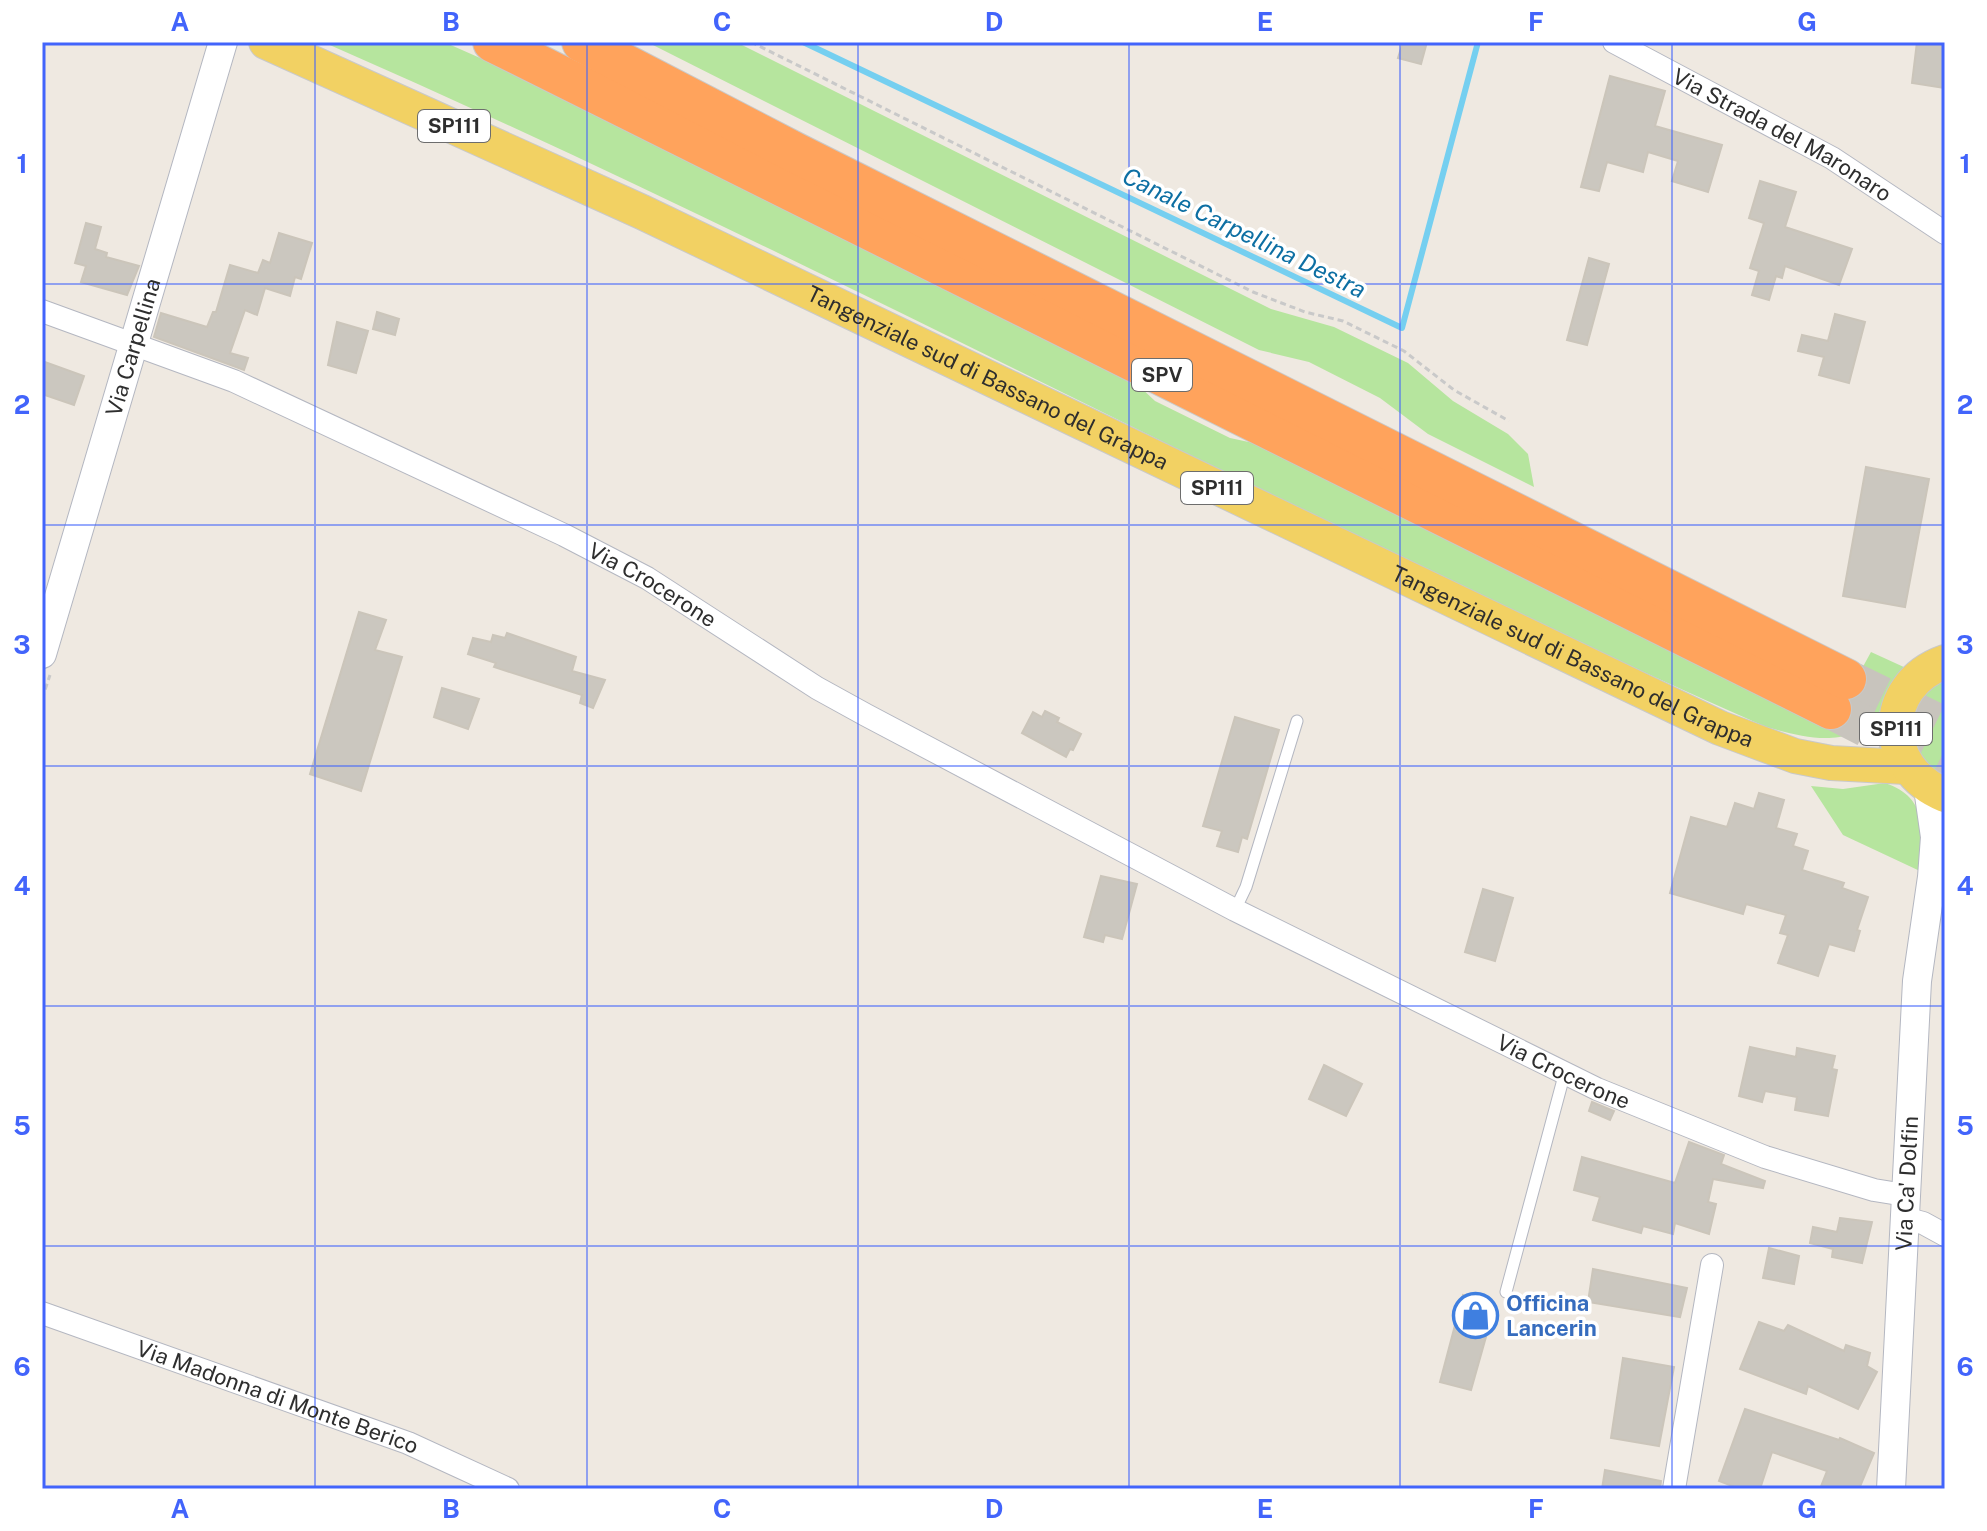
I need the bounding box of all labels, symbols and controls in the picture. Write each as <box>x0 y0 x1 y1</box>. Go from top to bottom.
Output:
text: A <box>171 6 190 37</box>
text: B <box>442 6 460 37</box>
text: C <box>713 6 731 37</box>
text: D <box>985 6 1003 37</box>
text: E <box>1257 6 1273 37</box>
text: F <box>1528 6 1544 37</box>
text: G <box>1797 6 1817 37</box>
street label: Via Strada del Maronaro <box>1668 63 1896 207</box>
road number: SP111 <box>418 110 490 142</box>
text: 1 <box>16 148 28 179</box>
text: 1 <box>1959 148 1971 179</box>
water label: Canale Carpellina Destra <box>1118 161 1371 303</box>
street label: Via Carpellina <box>100 275 165 419</box>
street label: Tangenziale sud di Bassano del Grappa <box>803 280 1172 475</box>
road number: SPV <box>1132 359 1192 391</box>
text: 2 <box>14 389 30 420</box>
text: 2 <box>1957 389 1973 420</box>
road number: SP111 <box>1181 472 1253 504</box>
street label: Via Crocerone <box>584 537 721 632</box>
street label: Tangenziale sud di Bassano del Grappa <box>1388 560 1757 752</box>
text: 3 <box>13 629 31 660</box>
text: 3 <box>1956 629 1974 660</box>
road number: SP111 <box>1860 713 1932 745</box>
text: 4 <box>13 870 31 901</box>
text: 4 <box>1956 870 1974 901</box>
street label: Via Crocerone <box>1493 1029 1634 1114</box>
text: 5 <box>13 1110 31 1141</box>
text: 5 <box>1956 1110 1974 1141</box>
street label: Via Ca' Dolfin <box>1890 1115 1923 1252</box>
place label: Officina Lancerin <box>1506 1290 1597 1341</box>
shop icon: Officina Lancerin <box>1451 1292 1499 1340</box>
street label: Via Madonna di Monte Berico <box>133 1335 423 1459</box>
text: 6 <box>13 1351 31 1382</box>
text: 6 <box>1956 1351 1974 1382</box>
text: A <box>171 1493 190 1524</box>
text: B <box>442 1493 460 1524</box>
text: C <box>713 1493 731 1524</box>
text: D <box>985 1493 1003 1524</box>
text: E <box>1257 1493 1273 1524</box>
text: F <box>1528 1493 1544 1524</box>
text: G <box>1797 1493 1817 1524</box>

